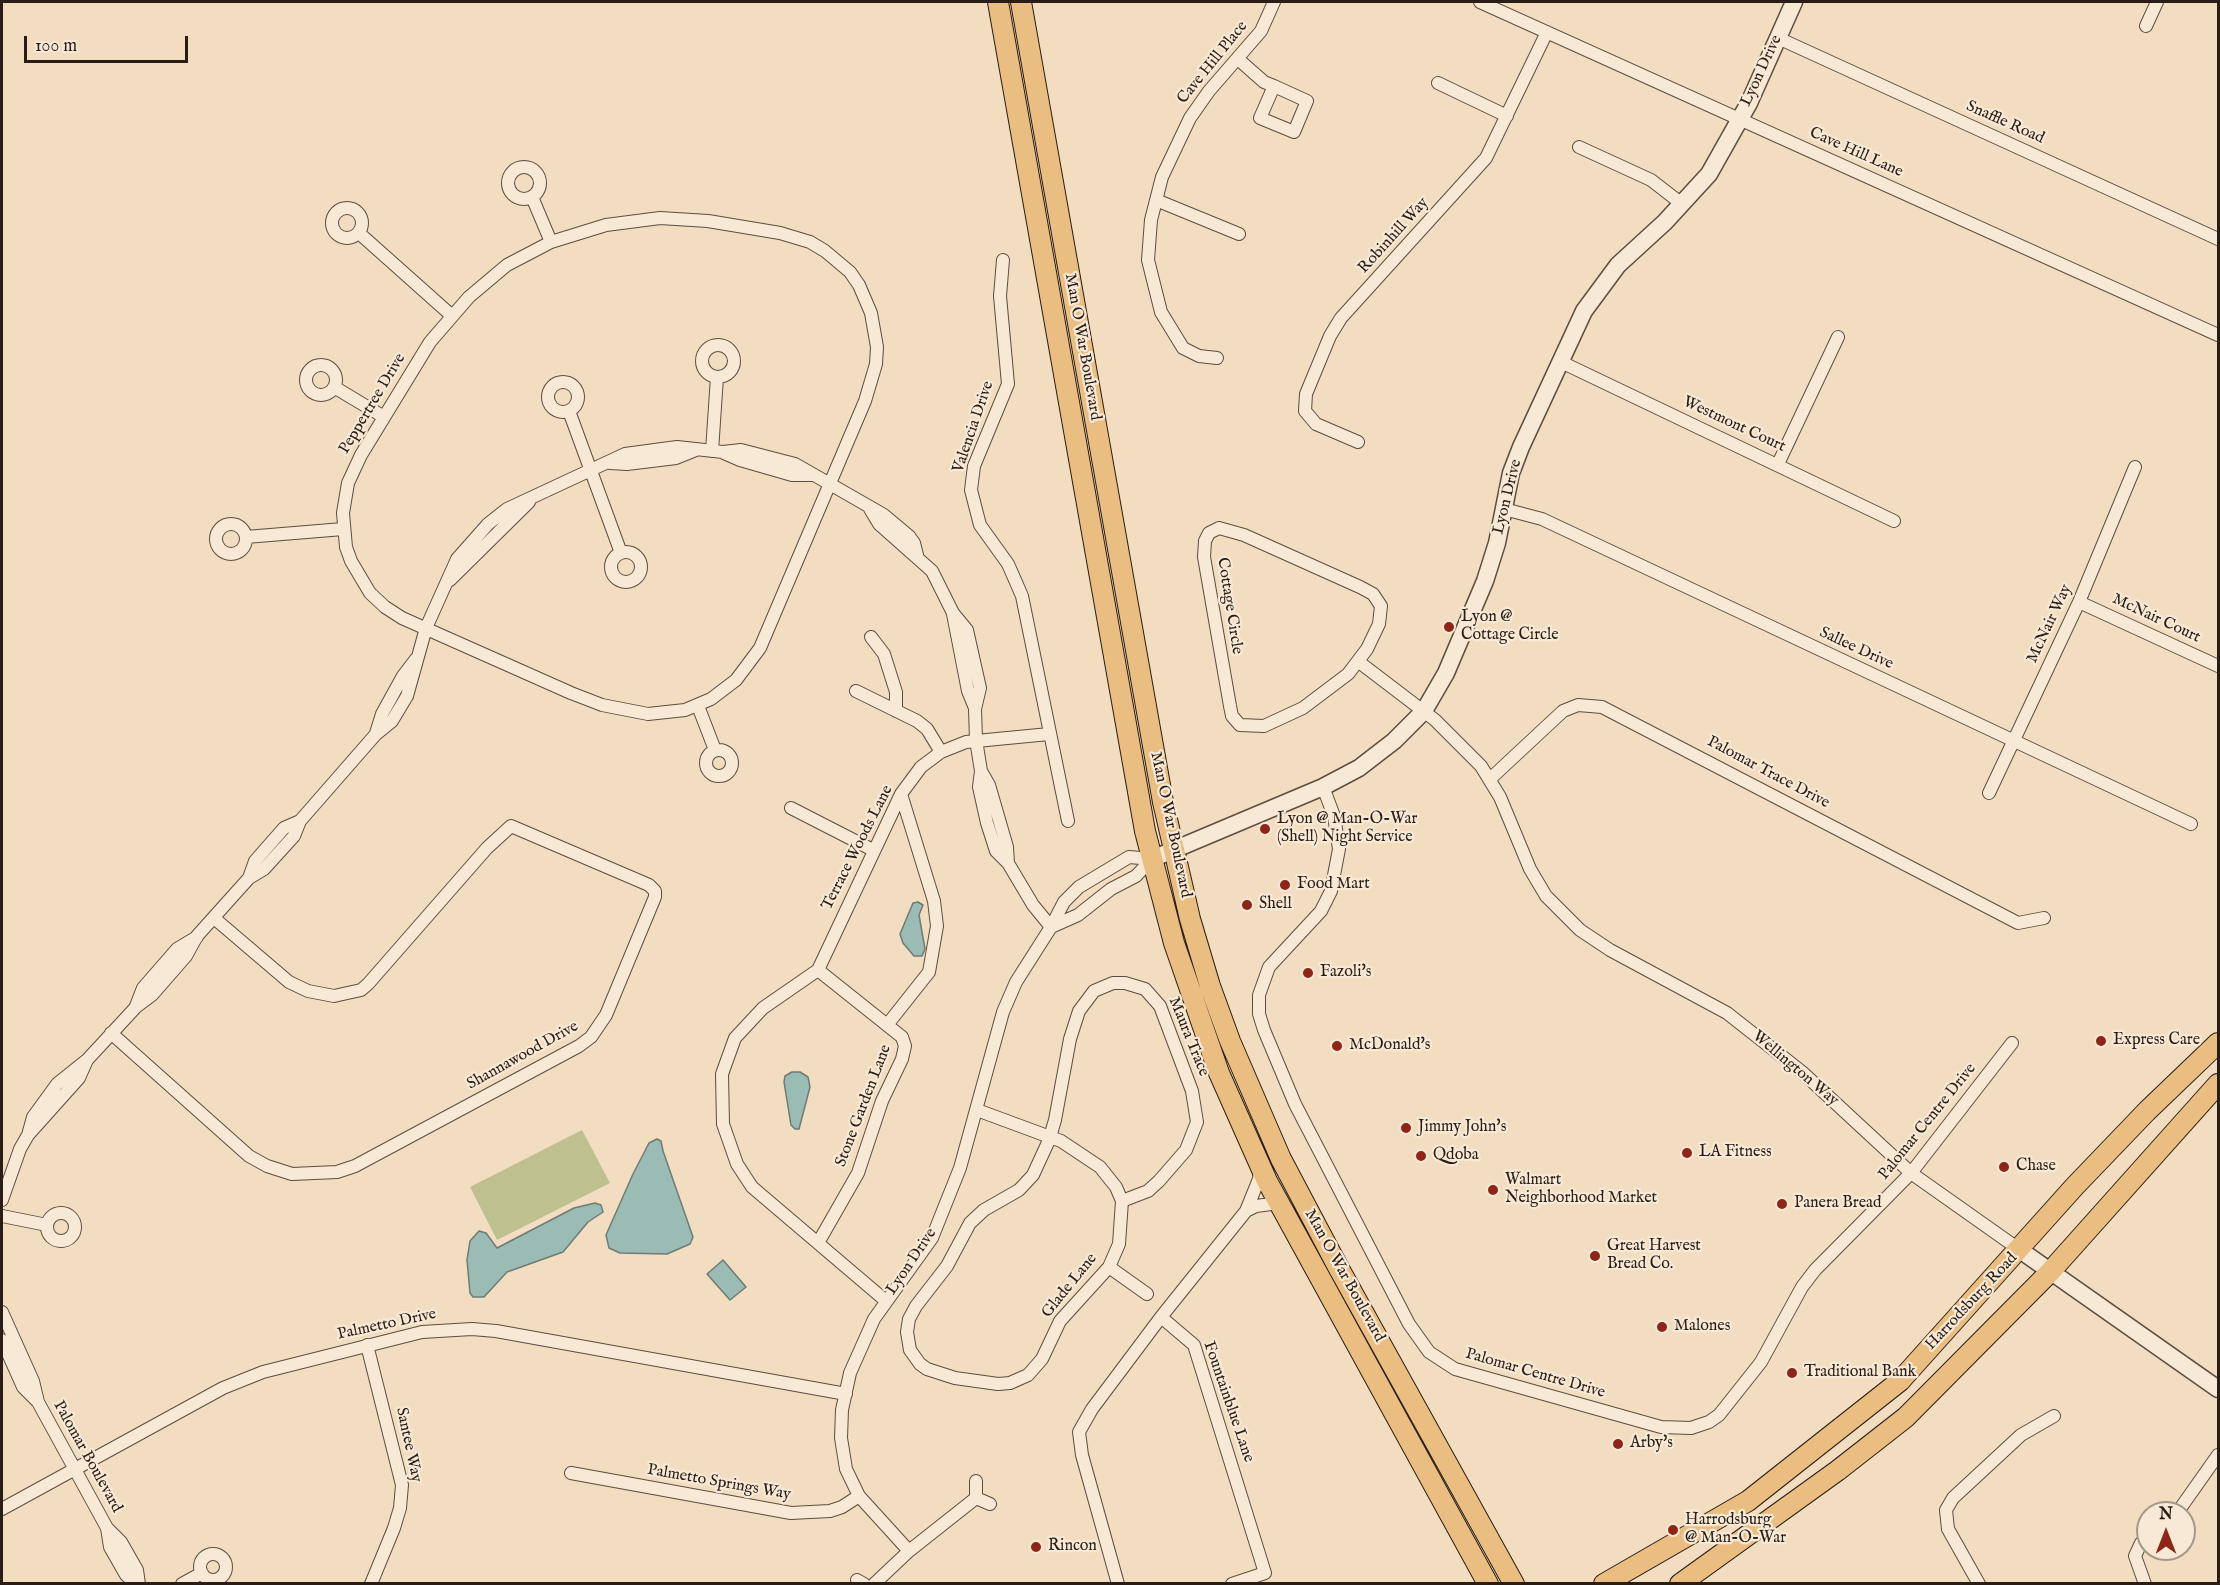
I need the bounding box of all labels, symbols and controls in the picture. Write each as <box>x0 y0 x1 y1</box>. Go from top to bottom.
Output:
street label: Cave Hill Place <box>1174 18 1252 108</box>
scale bar <box>27 24 190 62</box>
street label: Lyon Drive <box>1737 32 1787 110</box>
text: 100 m <box>35 35 77 58</box>
street label: Snaffle Road <box>1963 97 2047 149</box>
street label: Cave Hill Lane <box>1806 124 1906 182</box>
street label: Robinhill Way <box>1355 194 1433 278</box>
street label: Man O War Boulevard <box>1060 272 1104 422</box>
street label: Peppertree Drive <box>335 350 411 458</box>
street label: Valencia Drive <box>949 379 999 475</box>
street label: Westmont Court <box>1680 393 1788 457</box>
street label: Lyon Drive <box>1489 458 1527 536</box>
street label: Cottage Circle <box>1212 556 1246 656</box>
street label: McNair Way <box>2023 582 2077 666</box>
street label: McNair Court <box>2109 590 2203 648</box>
place label: Lyon @ Cottage Circle <box>1461 608 1559 646</box>
marker: Lyon @ Cottage Circle <box>1442 620 1456 634</box>
street label: Sallee Drive <box>1816 624 1896 674</box>
street label: Palomar Trace Drive <box>1704 733 1832 813</box>
street label: Man O War Boulevard <box>1145 750 1195 900</box>
street label: Terrace Woods Lane <box>818 782 898 914</box>
place label: Lyon @ Man-O-War (Shell) Night Service <box>1277 810 1417 848</box>
marker: Lyon @ Man-O-War (Shell) Night Service <box>1258 822 1272 836</box>
place label: Food Mart <box>1297 875 1370 895</box>
marker: Food Mart <box>1278 878 1292 892</box>
place label: Shell <box>1259 895 1292 915</box>
marker: Shell <box>1240 898 1254 912</box>
place label: Fazoli's <box>1320 963 1371 983</box>
marker: Fazoli's <box>1301 966 1315 980</box>
street label: Maura Trace <box>1163 994 1213 1080</box>
street label: Shannawood Drive <box>464 1017 582 1095</box>
street label: Wellington Way <box>1748 1027 1842 1111</box>
place label: Express Care <box>2113 1031 2200 1051</box>
marker: Express Care <box>2094 1034 2108 1048</box>
place label: McDonald's <box>1349 1036 1430 1056</box>
marker: McDonald's <box>1330 1039 1344 1053</box>
street label: Stone Garden Lane <box>832 1042 896 1170</box>
street label: Palomar Centre Drive <box>1875 1060 1981 1184</box>
place label: Jimmy John's <box>1418 1118 1506 1138</box>
marker: Jimmy John's <box>1399 1121 1413 1135</box>
place label: LA Fitness <box>1699 1143 1772 1163</box>
place label: Qdoba <box>1433 1146 1479 1166</box>
marker: LA Fitness <box>1680 1146 1694 1160</box>
marker: Qdoba <box>1414 1149 1428 1163</box>
place label: Chase <box>2016 1157 2056 1177</box>
marker: Chase <box>1997 1160 2011 1174</box>
place label: Walmart Neighborhood Market <box>1505 1171 1657 1209</box>
marker: Walmart Neighborhood Market <box>1486 1183 1500 1197</box>
place label: Panera Bread <box>1794 1194 1881 1214</box>
marker: Panera Bread <box>1775 1197 1789 1211</box>
street label: Man O War Boulevard <box>1300 1206 1388 1346</box>
street label: Lyon Drive <box>883 1225 941 1299</box>
place label: Great Harvest Bread Co. <box>1607 1237 1701 1275</box>
marker: Great Harvest Bread Co. <box>1588 1249 1602 1263</box>
street label: Harrodsburg Road <box>1922 1249 2022 1355</box>
street label: Glade Lane <box>1038 1250 1102 1322</box>
street label: Palmetto Drive <box>336 1305 438 1345</box>
place label: Malones <box>1674 1317 1730 1337</box>
marker: Malones <box>1655 1320 1669 1334</box>
street label: Fountainblue Lane <box>1198 1339 1258 1465</box>
street label: Palomar Centre Drive <box>1463 1345 1607 1403</box>
place label: Traditional Bank <box>1804 1363 1916 1383</box>
marker: Traditional Bank <box>1785 1366 1799 1380</box>
street label: Palomar Boulevard <box>48 1398 126 1516</box>
street label: Santee Way <box>391 1406 425 1484</box>
place label: Arby's <box>1630 1434 1673 1454</box>
marker: Arby's <box>1611 1437 1625 1451</box>
street label: Palmetto Springs Way <box>646 1461 792 1505</box>
north arrow <box>2136 1501 2196 1561</box>
text: N <box>2159 1505 2173 1525</box>
place label: Harrodsburg @ Man-O-War <box>1685 1511 1786 1549</box>
marker: Harrodsburg @ Man-O-War <box>1666 1523 1680 1537</box>
place label: Rincon <box>1048 1537 1097 1557</box>
marker: Rincon <box>1029 1540 1043 1554</box>

